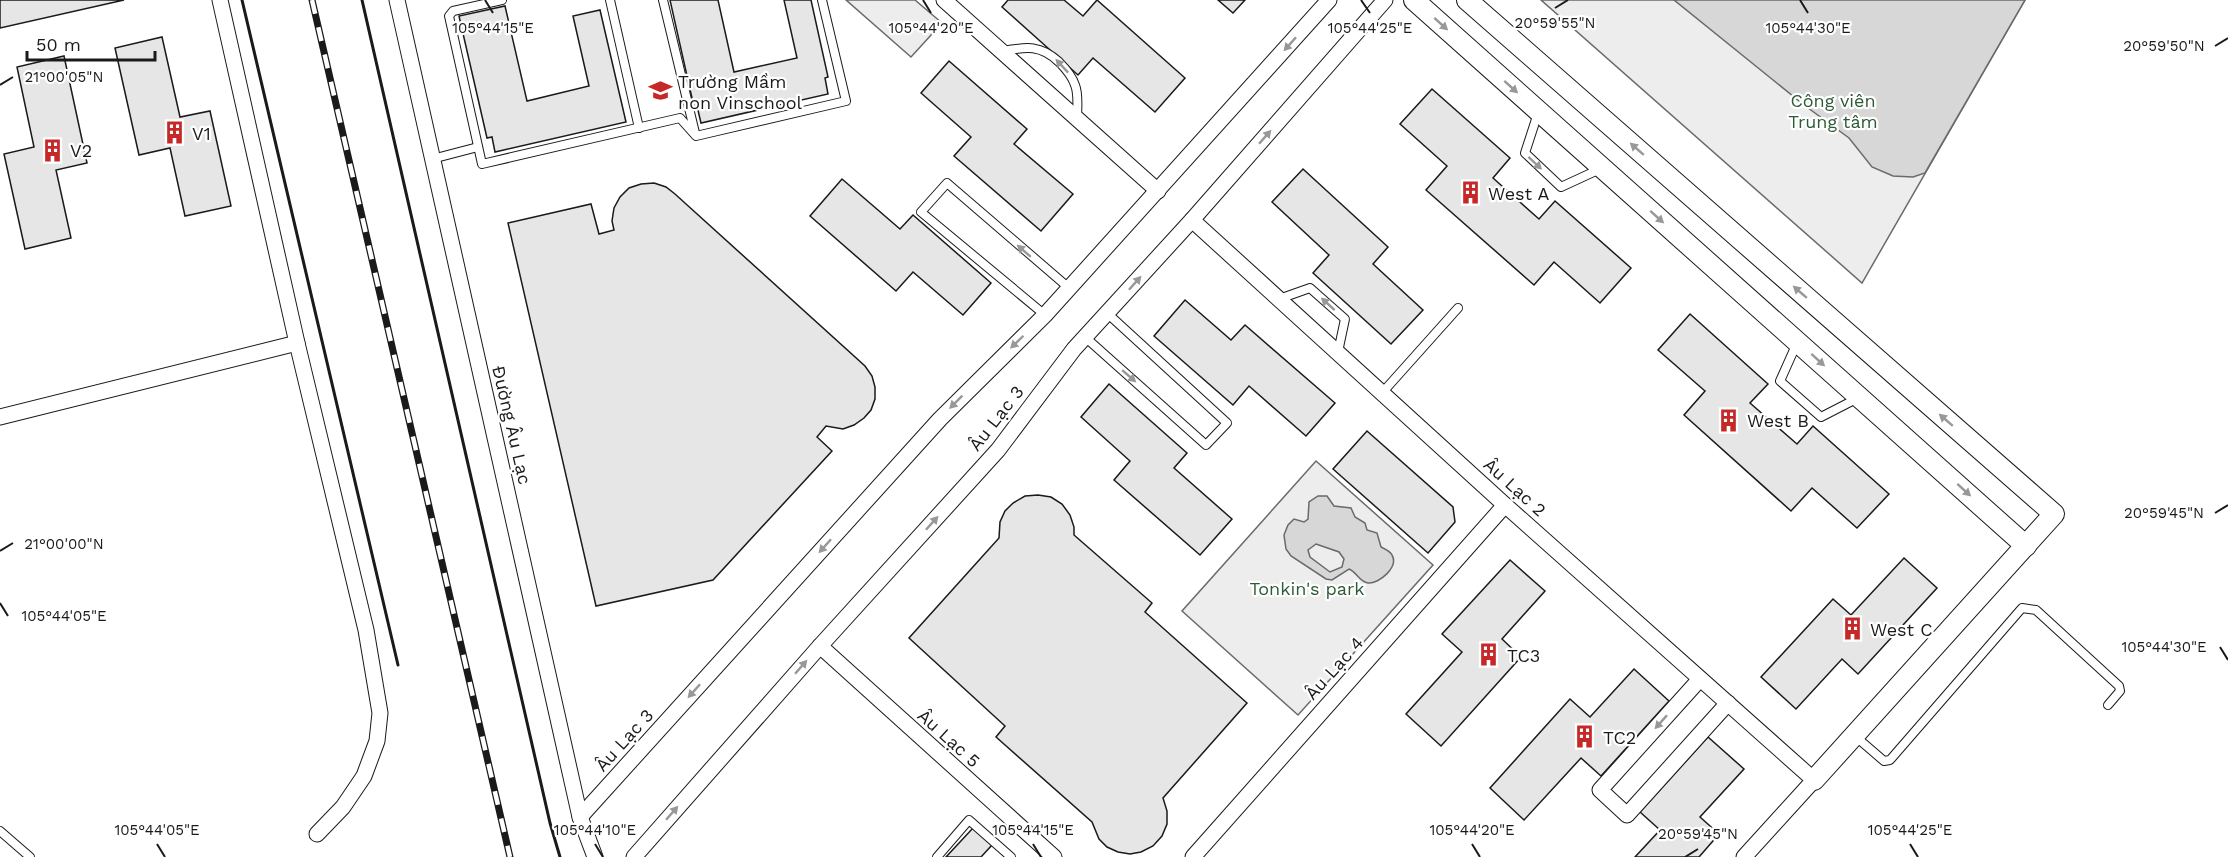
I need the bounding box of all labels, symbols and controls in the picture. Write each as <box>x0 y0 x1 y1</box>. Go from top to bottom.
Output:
text: 20°59'55"N <box>1515 14 1596 32</box>
one-way arrow <box>1433 17 1448 30</box>
text: 105°44'15"E <box>452 19 534 37</box>
text: 105°44'20"E <box>888 19 974 37</box>
text: 105°44'25"E <box>1328 19 1412 37</box>
text: 105°44'30"E <box>1765 19 1851 37</box>
scale bar <box>27 24 154 62</box>
text: 50 m <box>36 34 81 55</box>
one-way arrow <box>1283 36 1297 51</box>
text: 20°59'50"N <box>2123 37 2205 55</box>
one-way arrow <box>1055 58 1069 73</box>
text: 21°00'05"N <box>25 68 103 86</box>
place label: Trường Mầm non Vinschool <box>678 71 803 113</box>
school or university icon: Trường Mầm non Vinschool <box>647 78 673 104</box>
one-way arrow <box>1504 80 1519 94</box>
park label: Công viên Trung tâm <box>1788 90 1878 132</box>
building icon: V1 <box>161 120 187 146</box>
place label: V1 <box>192 123 211 144</box>
one-way arrow <box>1258 130 1271 145</box>
building icon: V2 <box>39 137 65 163</box>
place label: V2 <box>70 140 92 161</box>
one-way arrow <box>1630 142 1645 156</box>
one-way arrow <box>1528 156 1543 170</box>
building icon: West A <box>1457 180 1483 206</box>
place label: West A <box>1488 183 1550 204</box>
one-way arrow <box>1649 210 1664 223</box>
one-way arrow <box>1016 244 1032 257</box>
one-way arrow <box>1128 275 1142 290</box>
one-way arrow <box>1793 286 1808 299</box>
one-way arrow <box>1321 298 1336 311</box>
one-way arrow <box>1010 335 1024 349</box>
one-way arrow <box>1811 353 1826 367</box>
street label: Đường Âu Lạc <box>488 364 536 486</box>
one-way arrow <box>1121 369 1136 382</box>
street label: Âu Lạc 3 <box>964 381 1028 455</box>
one-way arrow <box>949 394 963 409</box>
building icon: West B <box>1716 407 1742 433</box>
place label: West B <box>1747 410 1809 431</box>
one-way arrow <box>1939 413 1954 427</box>
street label: Âu Lạc 2 <box>1479 454 1551 520</box>
one-way arrow <box>1956 483 1971 496</box>
text: 20°59'45"N <box>2124 504 2204 522</box>
one-way arrow <box>925 516 939 530</box>
text: 21°00'00"N <box>24 535 104 553</box>
one-way arrow <box>819 538 832 553</box>
park label: Tonkin's park <box>1249 578 1365 599</box>
text: 105°44'05"E <box>21 607 107 625</box>
building icon: West C <box>1839 616 1865 642</box>
place label: West C <box>1870 619 1933 640</box>
street label: Âu Lạc 4 <box>1300 632 1368 704</box>
text: 105°44'30"E <box>2121 638 2207 656</box>
building icon: TC3 <box>1476 642 1502 668</box>
place label: TC3 <box>1507 645 1540 666</box>
one-way arrow <box>794 660 807 675</box>
one-way arrow <box>688 683 701 698</box>
street label: Âu Lạc 3 <box>591 704 657 776</box>
street label: Âu Lạc 5 <box>914 705 984 771</box>
one-way arrow <box>1654 715 1668 730</box>
building icon: TC2 <box>1572 724 1598 750</box>
place label: TC2 <box>1603 727 1636 748</box>
one-way arrow <box>665 806 678 821</box>
text: 105°44'05"E <box>114 821 200 839</box>
text: 105°44'10"E <box>554 821 636 839</box>
text: 105°44'15"E <box>992 821 1074 839</box>
text: 105°44'20"E <box>1429 821 1515 839</box>
text: 105°44'25"E <box>1868 821 1952 839</box>
text: 20°59'45"N <box>1658 825 1738 843</box>

